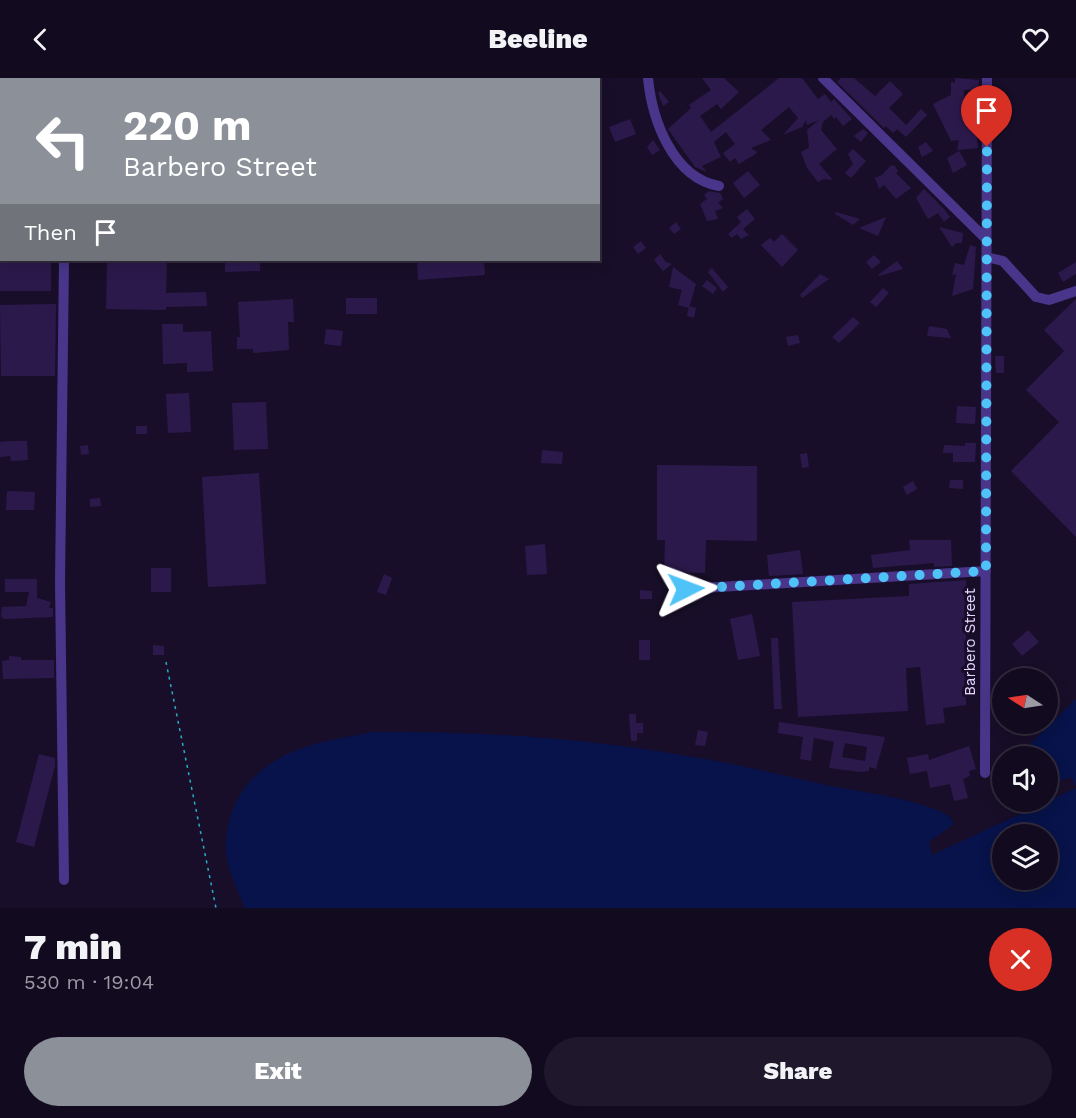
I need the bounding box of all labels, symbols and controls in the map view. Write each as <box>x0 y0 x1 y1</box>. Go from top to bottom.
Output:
icon: back <box>24 23 57 56</box>
text: Beeline <box>488 23 588 55</box>
icon: heart <box>1019 23 1052 56</box>
pin <box>961 85 1012 147</box>
icon: arrive <box>970 94 1003 127</box>
text: 220 m <box>123 101 252 150</box>
icon: left <box>24 102 102 180</box>
text: Barbero Street <box>123 151 317 183</box>
icon: arrive <box>89 216 122 249</box>
text: Then <box>24 220 77 245</box>
position arrow <box>654 557 718 621</box>
street label: Barbero Street <box>961 587 979 696</box>
north arrow <box>992 668 1058 734</box>
map controls <box>992 668 1058 890</box>
button: sound <box>992 746 1058 812</box>
button: layers <box>992 824 1058 890</box>
text: 7 min <box>24 926 122 968</box>
button: close <box>989 928 1052 991</box>
text: 530 m · 19:04 <box>24 970 154 994</box>
button: Exit <box>24 1037 532 1106</box>
button: Share <box>544 1037 1052 1106</box>

